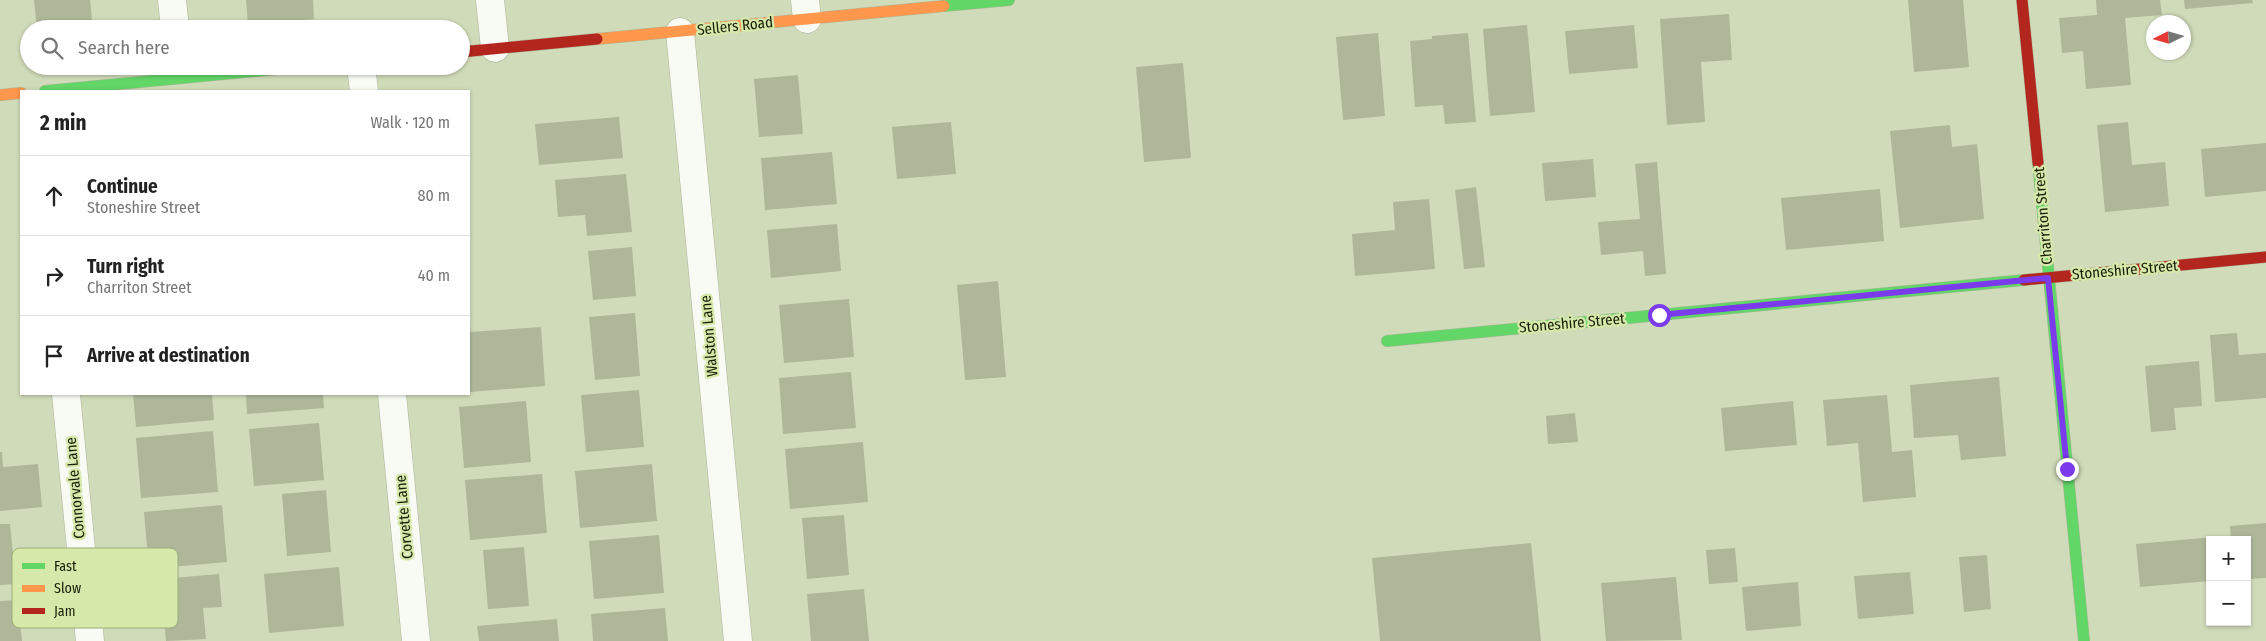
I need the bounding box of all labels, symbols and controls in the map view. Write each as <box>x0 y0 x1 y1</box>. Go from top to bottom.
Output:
street label: Sellers Road <box>696 13 774 39</box>
north arrow <box>2146 15 2191 60</box>
search box <box>20 20 470 75</box>
icon: search <box>38 34 66 62</box>
text: Search here <box>78 36 170 59</box>
text: 2 min <box>40 110 87 136</box>
text: Walk · 120 m <box>371 113 450 132</box>
street label: Charriton Street <box>2030 166 2056 266</box>
text: Continue <box>87 175 158 198</box>
icon: ahead <box>40 182 68 210</box>
text: 80 m <box>418 186 450 205</box>
text: Stoneshire Street <box>87 198 200 217</box>
text: Turn right <box>87 255 164 278</box>
street label: Stoneshire Street <box>2071 256 2179 284</box>
icon: right <box>40 262 68 290</box>
text: 40 m <box>418 266 450 285</box>
text: Charriton Street <box>87 278 191 297</box>
street label: Walston Lane <box>696 295 722 377</box>
route start <box>1648 304 1671 327</box>
street label: Stoneshire Street <box>1518 309 1626 337</box>
icon: arrive <box>40 342 68 370</box>
text: Arrive at destination <box>87 344 250 367</box>
street label: Connorvale Lane <box>62 436 88 540</box>
route end <box>2056 458 2079 481</box>
street label: Corvette Lane <box>391 474 417 560</box>
map controls <box>2206 536 2251 626</box>
button: + <box>2206 536 2251 581</box>
legend <box>12 548 178 628</box>
text: Fast <box>54 558 77 575</box>
text: Slow <box>54 580 81 597</box>
button: − <box>2206 581 2251 626</box>
text: Jam <box>54 603 75 620</box>

